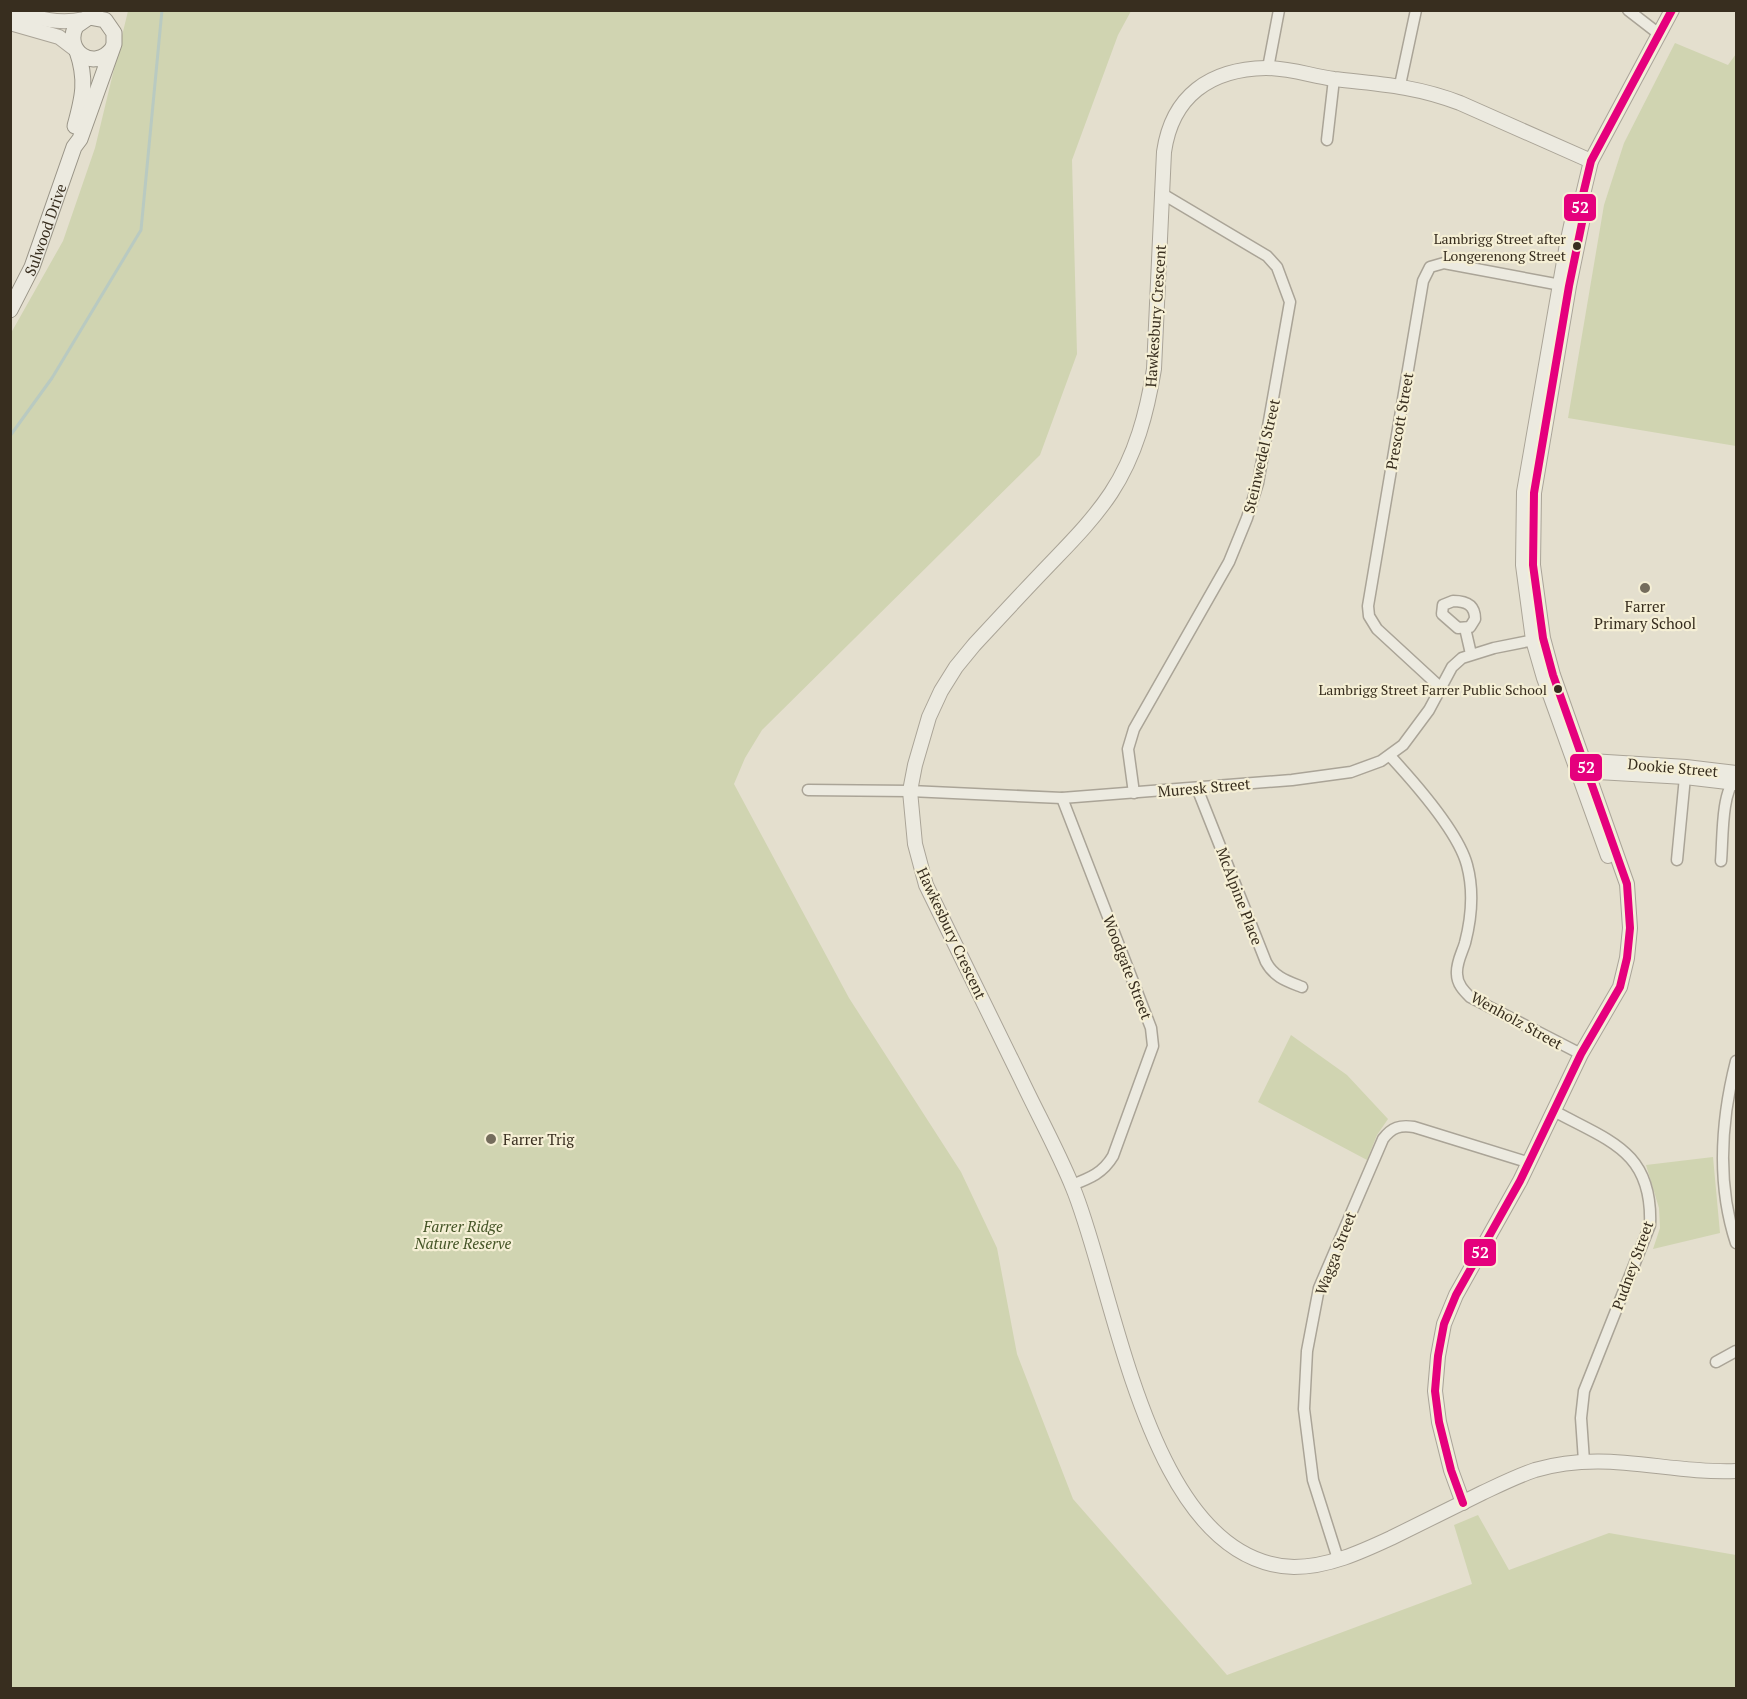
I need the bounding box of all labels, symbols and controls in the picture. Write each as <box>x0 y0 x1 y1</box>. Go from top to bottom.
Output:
street label: Sulwood Drive <box>19 181 70 279</box>
line badge: 52 <box>1563 193 1597 222</box>
text: 52 <box>1571 196 1589 218</box>
place label: Lambrigg Street after Longerenong Street <box>1434 229 1567 265</box>
marker: Lambrigg Street after Longerenong Street <box>1571 240 1583 252</box>
street label: Hawkesbury Crescent <box>1140 243 1170 388</box>
street label: Prescott Street <box>1381 370 1417 471</box>
street label: Steinwedel Street <box>1238 396 1284 515</box>
marker: Farrer Primary School <box>1638 581 1652 595</box>
place label: Farrer Primary School <box>1594 596 1696 633</box>
place label: Lambrigg Street Farrer Public School <box>1319 680 1547 699</box>
marker: Lambrigg Street Farrer Public School <box>1552 683 1564 695</box>
line badge: 52 <box>1569 753 1603 782</box>
street label: Dookie Street <box>1627 753 1719 781</box>
text: 52 <box>1577 756 1595 778</box>
street label: Muresk Street <box>1157 773 1252 801</box>
street label: McAlpine Place <box>1212 844 1268 948</box>
street label: Hawkesbury Crescent <box>913 864 992 1003</box>
street label: Woodgate Street <box>1099 912 1157 1022</box>
street label: Wenholz Street <box>1468 987 1567 1054</box>
place label: Farrer Trig <box>503 1129 575 1149</box>
marker: Farrer Trig <box>484 1132 498 1146</box>
street label: Wagga Street <box>1310 1208 1360 1297</box>
park label: Farrer Ridge Nature Reserve <box>414 1216 511 1253</box>
street label: Pudney Street <box>1607 1217 1657 1312</box>
line badge: 52 <box>1463 1238 1497 1267</box>
text: 52 <box>1471 1241 1489 1263</box>

